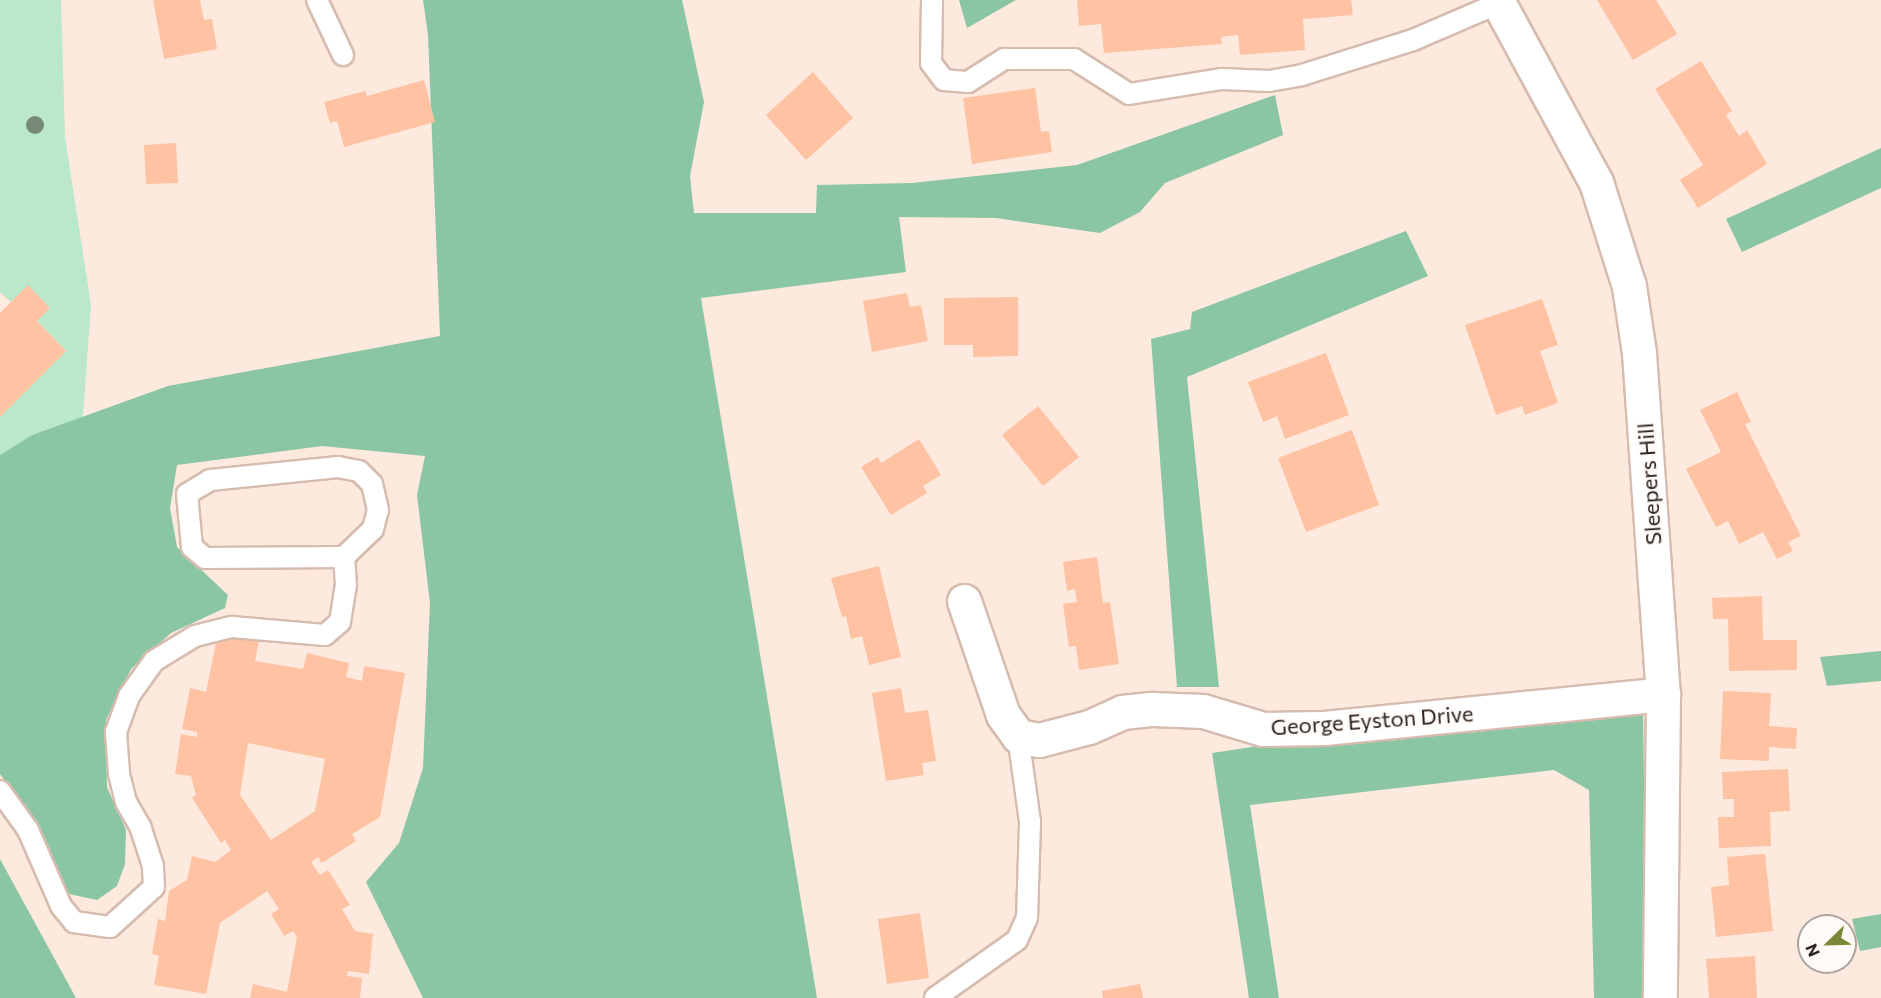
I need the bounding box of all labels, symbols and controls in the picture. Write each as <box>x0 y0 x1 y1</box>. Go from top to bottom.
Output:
street label: Sleepers Hill <box>1632 422 1666 546</box>
street label: George Eyston Drive <box>1270 700 1474 740</box>
north arrow <box>1797 914 1857 974</box>
text: N <box>1801 941 1823 960</box>

